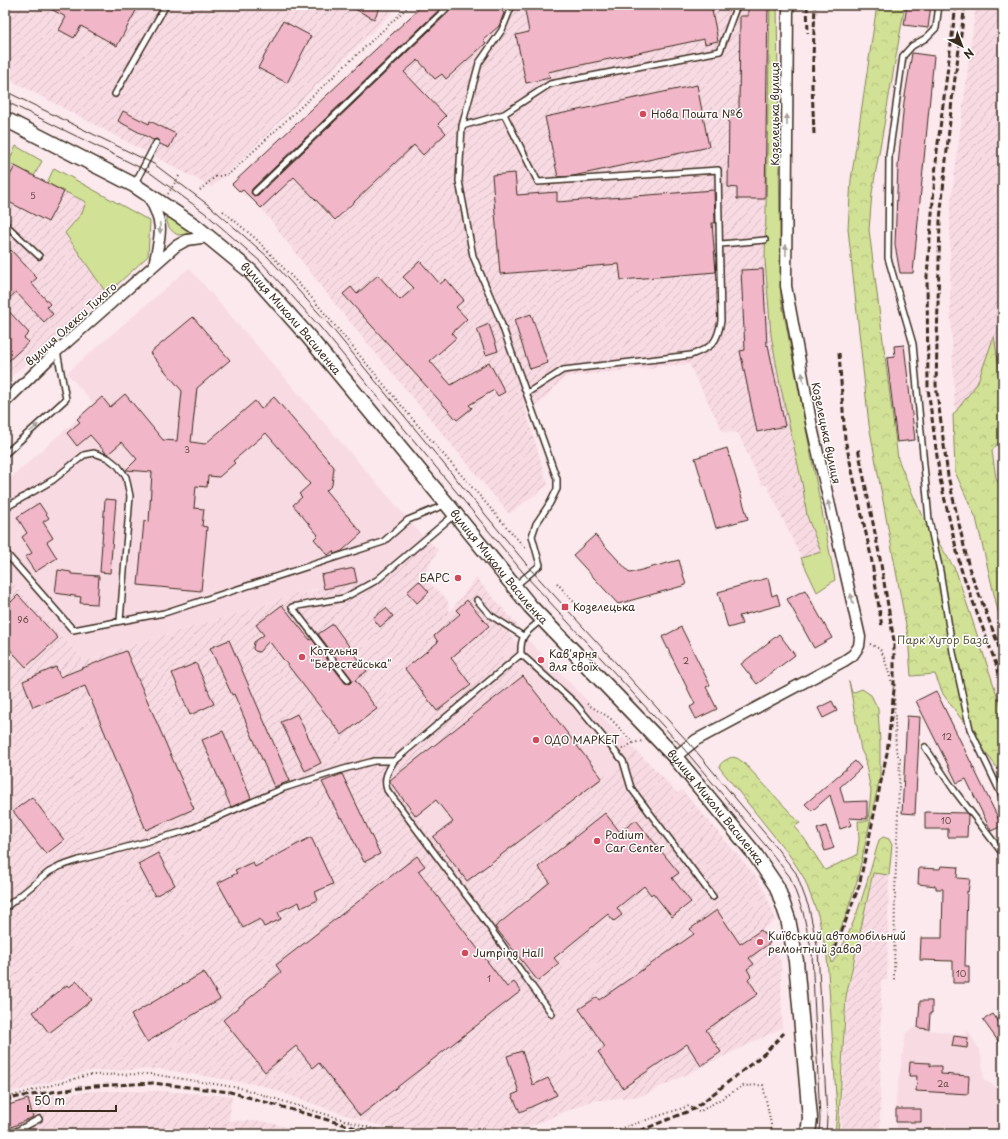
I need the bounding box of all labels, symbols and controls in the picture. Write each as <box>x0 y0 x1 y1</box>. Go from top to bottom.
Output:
north arrow <box>942 26 982 66</box>
text: N <box>960 45 978 63</box>
street label: Козелецька вулиця <box>766 62 783 166</box>
place label: Нова Пошта №6 <box>651 105 743 122</box>
marker: Нова Пошта №6 <box>638 109 648 119</box>
one-way arrow <box>784 113 790 126</box>
house number: 5 <box>30 188 36 202</box>
one-way arrow <box>157 222 164 234</box>
one-way arrow <box>783 243 789 256</box>
street label: вулиця Миколи Василенка <box>237 258 346 378</box>
street label: вулиця Олекси Тихого <box>21 278 120 369</box>
one-way arrow <box>800 372 806 385</box>
street label: Козелецька вулиця <box>807 380 846 485</box>
one-way arrow <box>29 423 39 432</box>
house number: 3 <box>184 442 190 456</box>
one-way arrow <box>826 500 832 512</box>
street label: вулиця Миколи Василенка <box>446 505 552 628</box>
place label: БАРС <box>420 569 450 586</box>
marker: БАРС <box>453 573 463 583</box>
one-way arrow <box>848 592 854 605</box>
place label: Козелецька <box>573 598 635 615</box>
marker: Козелецька <box>560 602 570 612</box>
house number: 96 <box>17 612 29 626</box>
park label: Парк Хутор База <box>897 631 989 648</box>
place label: Котельня "Берестейська" <box>310 642 392 672</box>
place label: Кав'ярня для своїх <box>549 645 599 675</box>
marker: Котельня "Берестейська" <box>297 652 307 662</box>
house number: 2 <box>683 653 689 667</box>
marker: Кав'ярня для своїх <box>536 655 546 665</box>
house number: 12 <box>942 729 952 743</box>
place label: ОДО МАРКЕТ <box>544 731 620 748</box>
marker: ОДО МАРКЕТ <box>531 735 541 745</box>
street label: вулиця Миколи Василенка <box>664 745 769 868</box>
house number: 10 <box>941 813 952 827</box>
place label: Podium Car Center <box>605 826 665 856</box>
marker: Podium Car Center <box>592 836 602 846</box>
place label: Київський автомобільний ремонтний завод <box>768 927 906 957</box>
marker: Київський автомобільний ремонтний завод <box>755 937 765 947</box>
place label: Jumping Hall <box>473 944 543 961</box>
marker: Jumping Hall <box>460 948 470 958</box>
house number: 10 <box>956 966 967 980</box>
house number: 1 <box>487 971 491 985</box>
house number: 2а <box>937 1076 949 1090</box>
scale bar <box>28 1087 116 1113</box>
text: 50 m <box>34 1091 65 1109</box>

